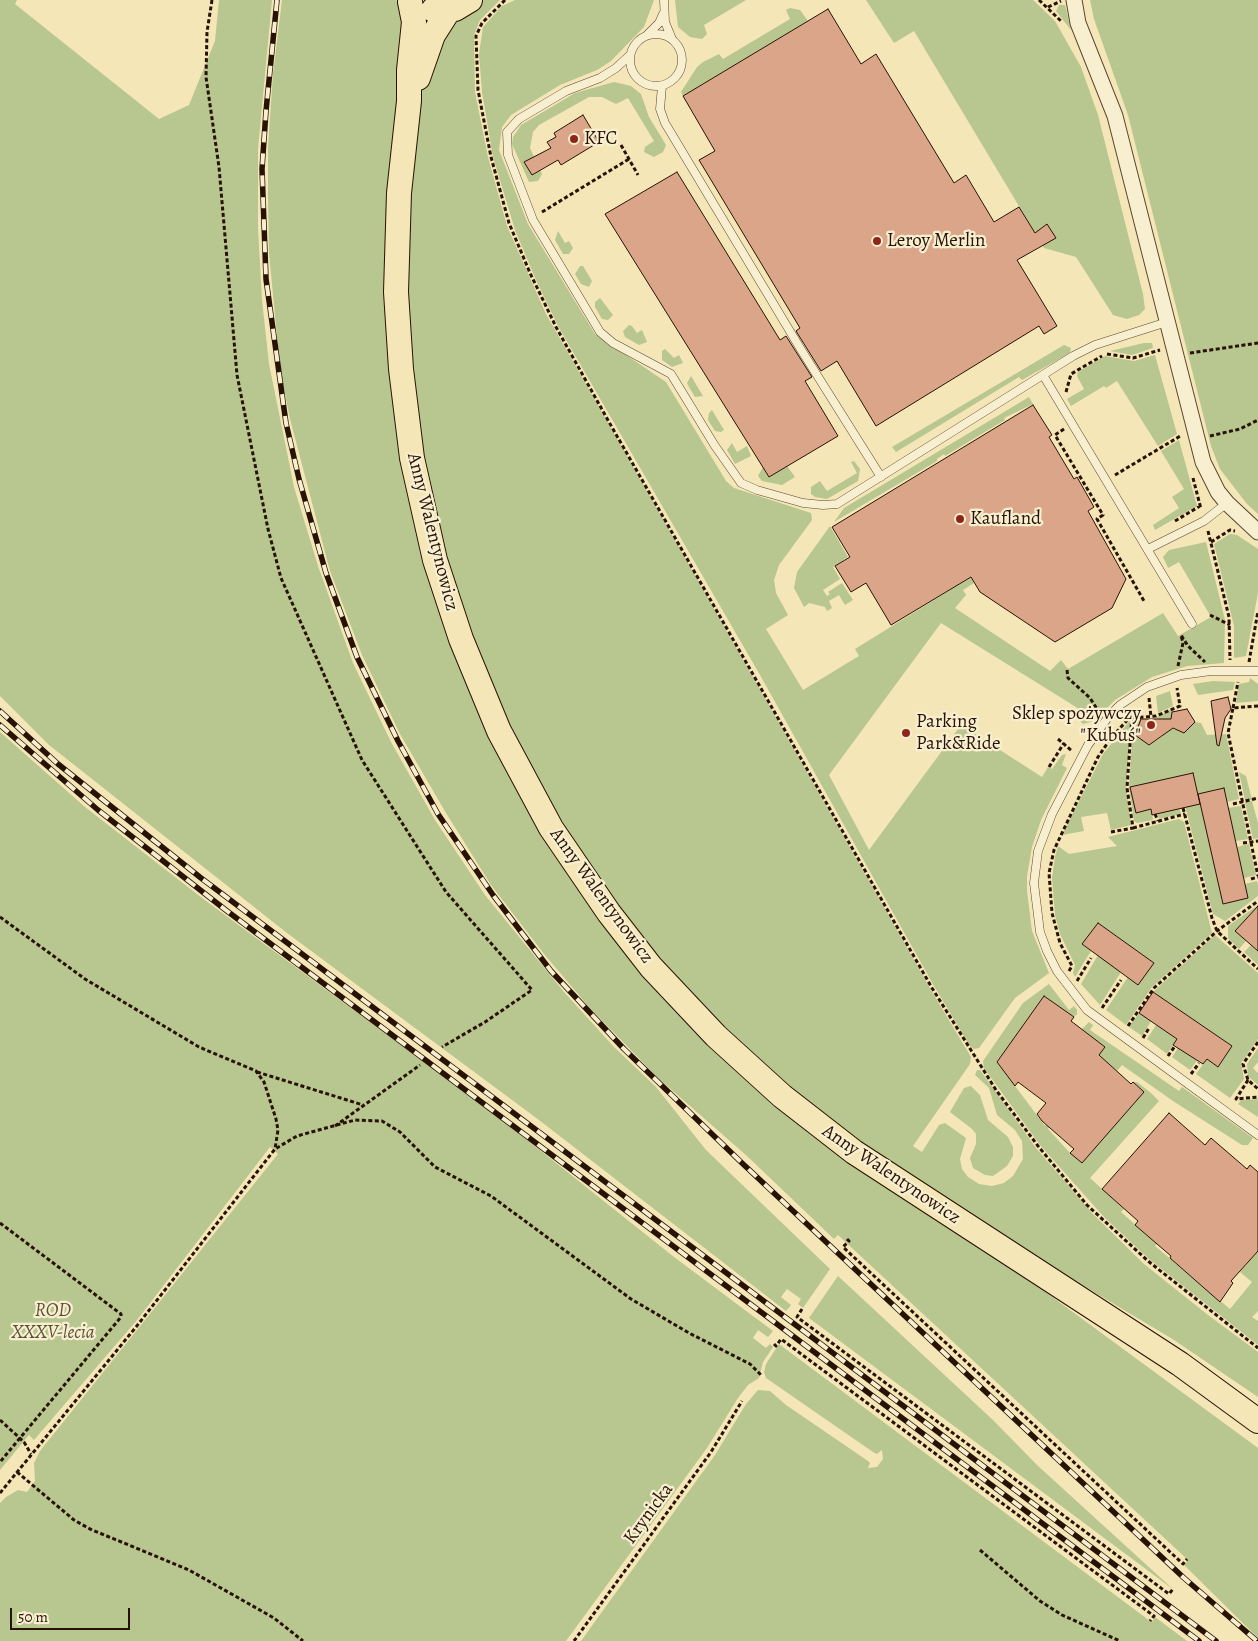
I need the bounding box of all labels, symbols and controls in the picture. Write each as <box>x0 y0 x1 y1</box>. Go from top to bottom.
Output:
place label: KFC <box>584 128 617 150</box>
marker: KFC <box>568 133 580 145</box>
place label: Leroy Merlin <box>887 230 986 252</box>
marker: Leroy Merlin <box>871 235 883 247</box>
street label: Anny Walentynowicz <box>401 451 463 613</box>
place label: Kaufland <box>970 508 1041 530</box>
marker: Kaufland <box>954 513 966 525</box>
place label: Sklep spożywczy "Kubuś" <box>1012 703 1141 747</box>
place label: Parking Park&Ride <box>916 711 1000 755</box>
marker: Sklep spożywczy "Kubuś" <box>1145 719 1157 731</box>
marker: Parking Park&Ride <box>900 727 912 739</box>
street label: Anny Walentynowicz <box>544 824 658 968</box>
street label: Anny Walentynowicz <box>818 1120 964 1230</box>
park label: ROD XXXV-lecia <box>11 1300 95 1344</box>
street label: Krynicka <box>619 1479 679 1549</box>
scale bar <box>12 1598 132 1630</box>
text: 50 m <box>18 1607 48 1627</box>

